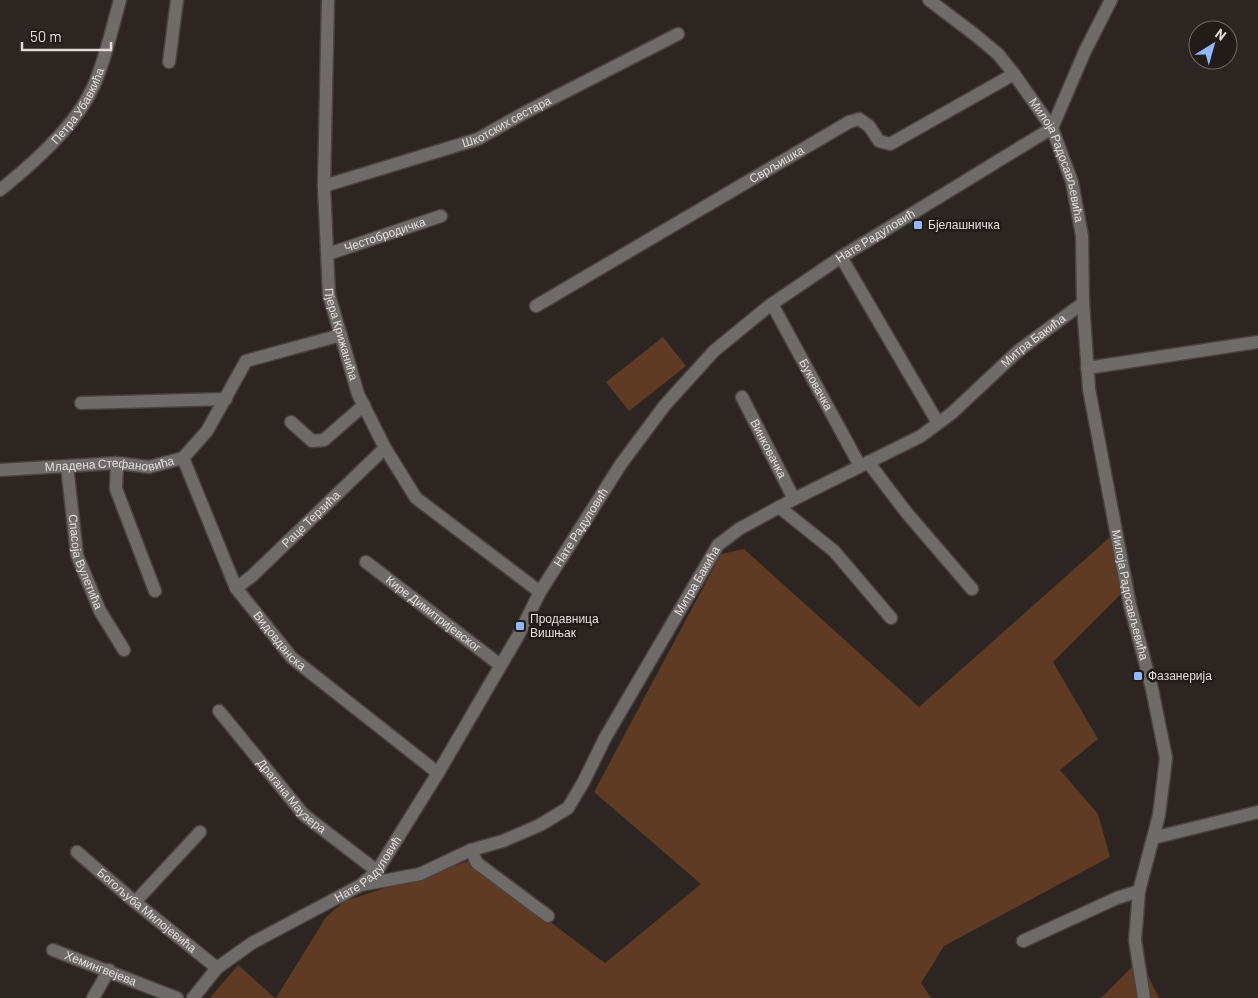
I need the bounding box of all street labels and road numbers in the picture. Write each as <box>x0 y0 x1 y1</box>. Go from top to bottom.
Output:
street label: Петра Убавкића <box>48 65 106 146</box>
street label: Шкотских сестара <box>460 92 553 150</box>
street label: Милоја Радосављевића <box>1027 95 1087 224</box>
street label: Сврљишка <box>746 142 806 185</box>
street label: Нате Радуловић <box>833 206 917 265</box>
street label: Честобродичка <box>342 214 427 254</box>
street label: Пјера Крижанића <box>322 288 362 382</box>
street label: Митра Бакића <box>998 310 1068 369</box>
street label: Буковачка <box>797 356 837 413</box>
street label: Винковачка <box>748 416 790 480</box>
street label: Младена Стефановића <box>44 453 176 473</box>
street label: Нате Радуловић <box>550 485 610 569</box>
street label: Раце Терзића <box>278 487 343 550</box>
street label: Спасоја Вулетића <box>66 513 107 611</box>
street label: Милоја Радосављевића <box>1110 528 1152 662</box>
street label: Митра Бакића <box>670 543 722 618</box>
street label: Кире Димитријевског <box>384 572 485 654</box>
street label: Видовданска <box>251 608 309 673</box>
street label: Драгана Маузера <box>254 755 330 836</box>
street label: Нате Радуловић <box>332 833 403 904</box>
street label: Богољуба Милојевића <box>95 865 200 955</box>
street label: Хемингвејева <box>63 947 139 988</box>

